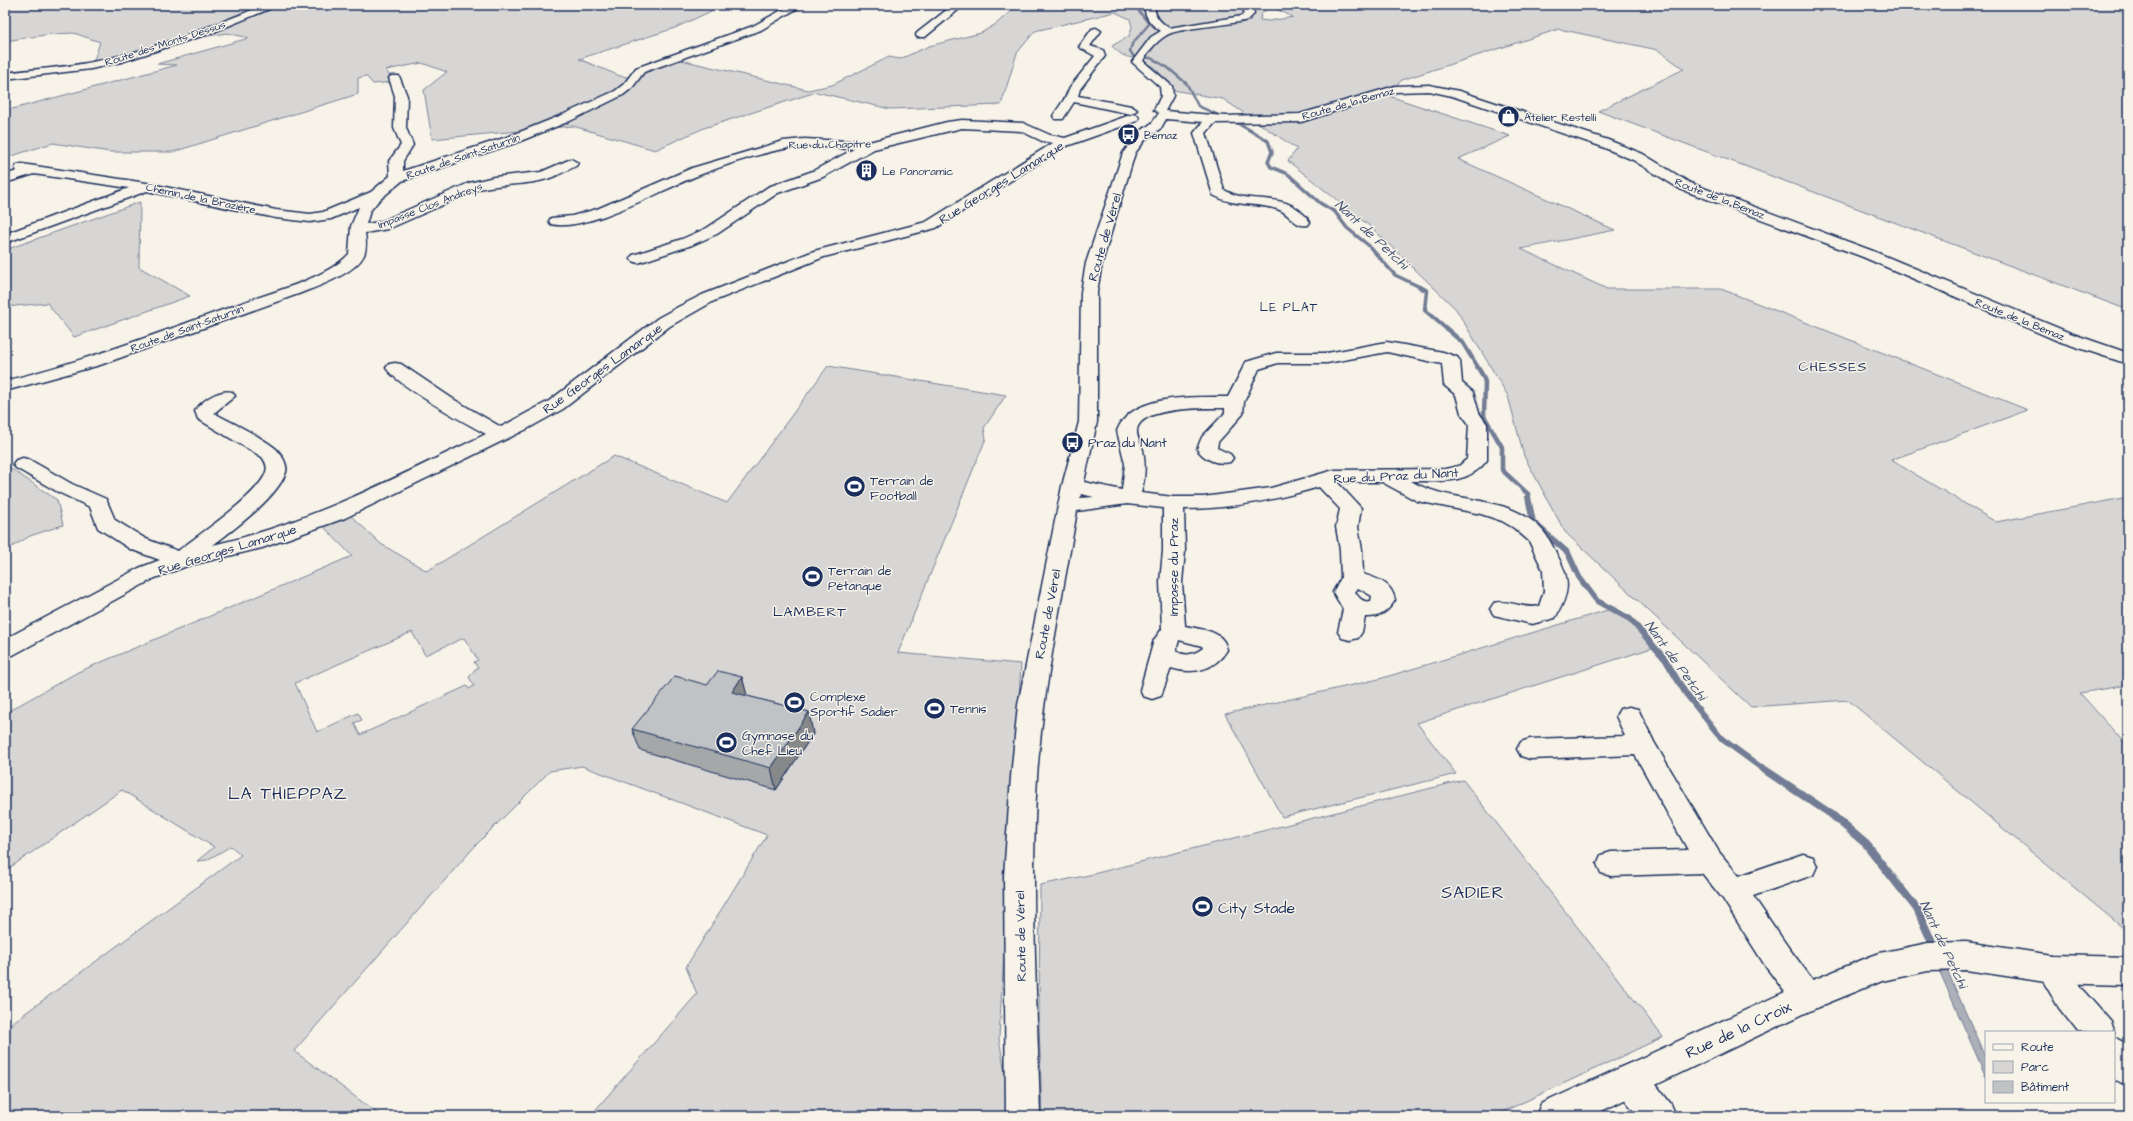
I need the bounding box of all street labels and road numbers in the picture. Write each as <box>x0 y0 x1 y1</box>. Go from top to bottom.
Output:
street label: Route des Monts Dessus <box>103 17 228 70</box>
street label: Route de la Bemaz <box>1300 83 1397 124</box>
street label: Route de Saint-Saturnin <box>404 130 523 183</box>
street label: Rue du Chapitre <box>789 136 871 153</box>
street label: Rue Georges Lamarque <box>936 137 1068 229</box>
street label: Route de la Bemaz <box>1673 174 1768 223</box>
street label: Impasse Clos Andreys <box>376 178 485 233</box>
street label: Chemin de la Brazière <box>145 180 257 217</box>
street label: Route de Vérel <box>1084 191 1126 284</box>
street label: Route de la Bemaz <box>1973 295 2067 345</box>
street label: Route de Saint-Saturnin <box>128 301 246 356</box>
street label: Rue Georges Lamarque <box>539 319 667 419</box>
street label: Rue du Praz du Nant <box>1333 464 1460 488</box>
street label: Impasse du Praz <box>1165 517 1183 616</box>
street label: Rue Georges Lamarque <box>156 520 299 581</box>
street label: Route de Vérel <box>1030 568 1065 661</box>
street label: Route de Vérel <box>1011 890 1031 982</box>
street label: Rue de la Croix <box>1682 996 1795 1064</box>

